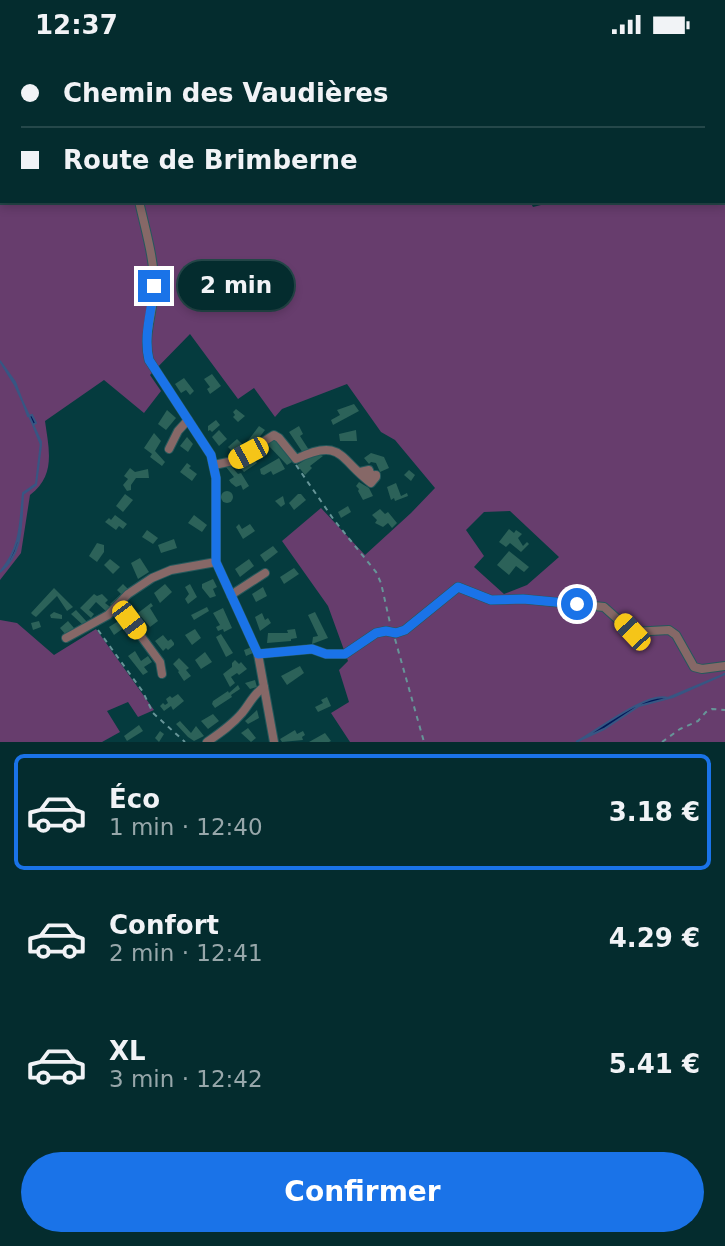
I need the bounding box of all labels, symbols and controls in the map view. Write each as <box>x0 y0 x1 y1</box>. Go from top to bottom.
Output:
text: 12:37 <box>35 10 118 40</box>
text: Chemin des Vaudières <box>63 78 388 108</box>
text: Route de Brimberne <box>63 145 358 175</box>
callout: 2 min <box>178 261 294 311</box>
route end <box>138 270 170 302</box>
text: 2 min <box>200 272 272 298</box>
car <box>225 434 272 472</box>
route start <box>561 588 593 620</box>
car <box>108 597 151 643</box>
car <box>610 609 655 655</box>
icon: car <box>25 781 88 844</box>
text: Éco <box>109 784 160 814</box>
text: 3.18 € <box>609 797 700 827</box>
text: 1 min · 12:40 <box>109 814 263 840</box>
icon: car <box>25 907 88 970</box>
text: Confort <box>109 910 219 940</box>
text: 4.29 € <box>609 923 700 953</box>
text: 2 min · 12:41 <box>109 940 263 966</box>
icon: car <box>25 1033 88 1096</box>
text: XL <box>109 1036 146 1066</box>
text: 5.41 € <box>609 1049 700 1079</box>
text: 3 min · 12:42 <box>109 1066 263 1092</box>
button: Confirmer <box>21 1152 704 1232</box>

